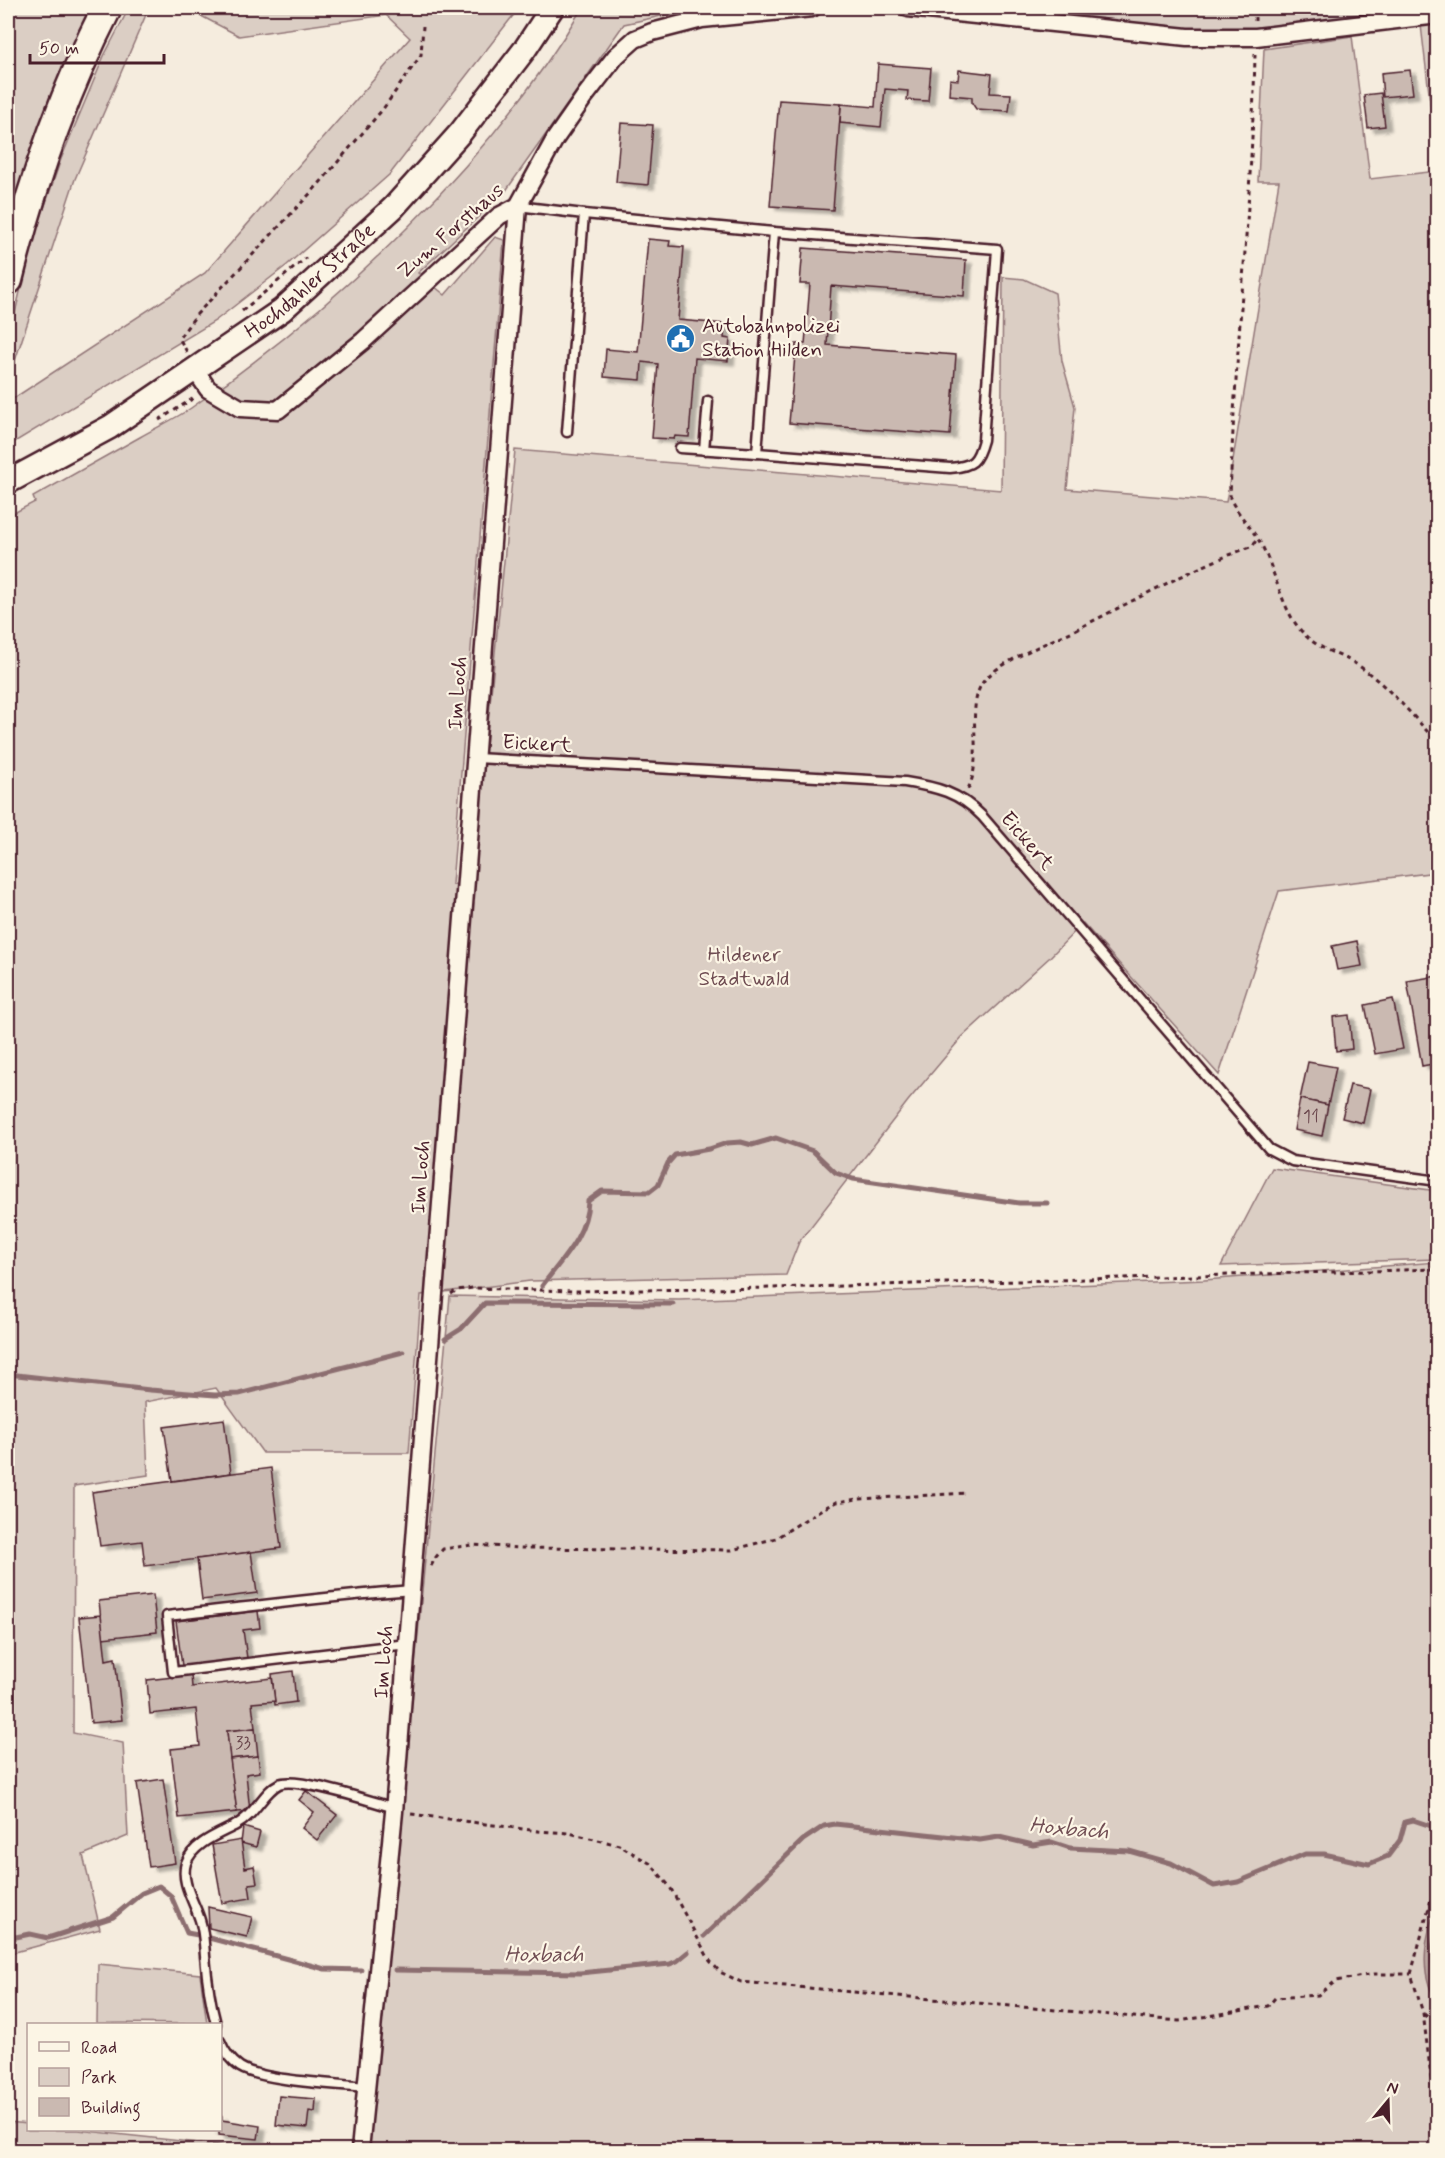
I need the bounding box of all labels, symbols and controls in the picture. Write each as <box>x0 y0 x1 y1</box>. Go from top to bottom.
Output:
scale bar <box>30 27 164 65</box>
text: 50 m <box>39 37 79 61</box>
street label: Zum Forsthaus <box>392 177 510 285</box>
street label: Hochdahler Straße <box>239 217 382 345</box>
place label: Autobahnpolizei Station Hilden <box>702 312 840 364</box>
public building icon: Autobahnpolizei Station Hilden <box>665 322 697 354</box>
street label: Im Loch <box>441 655 475 731</box>
street label: Eickert <box>502 728 573 760</box>
street label: Eickert <box>994 806 1061 877</box>
park label: Hildener Stadtwald <box>699 941 789 993</box>
house number: 11 <box>1303 1105 1319 1129</box>
street label: Im Loch <box>404 1139 438 1215</box>
street label: Im Loch <box>367 1624 401 1700</box>
house number: 33 <box>235 1731 251 1755</box>
water label: Hoxbach <box>1028 1812 1110 1846</box>
water label: Hoxbach <box>504 1941 584 1969</box>
legend <box>27 2023 222 2131</box>
text: Road <box>81 2036 117 2060</box>
text: Park <box>81 2066 117 2090</box>
north arrow <box>1358 2071 1418 2131</box>
text: N <box>1384 2077 1401 2100</box>
text: Building <box>81 2096 141 2122</box>

